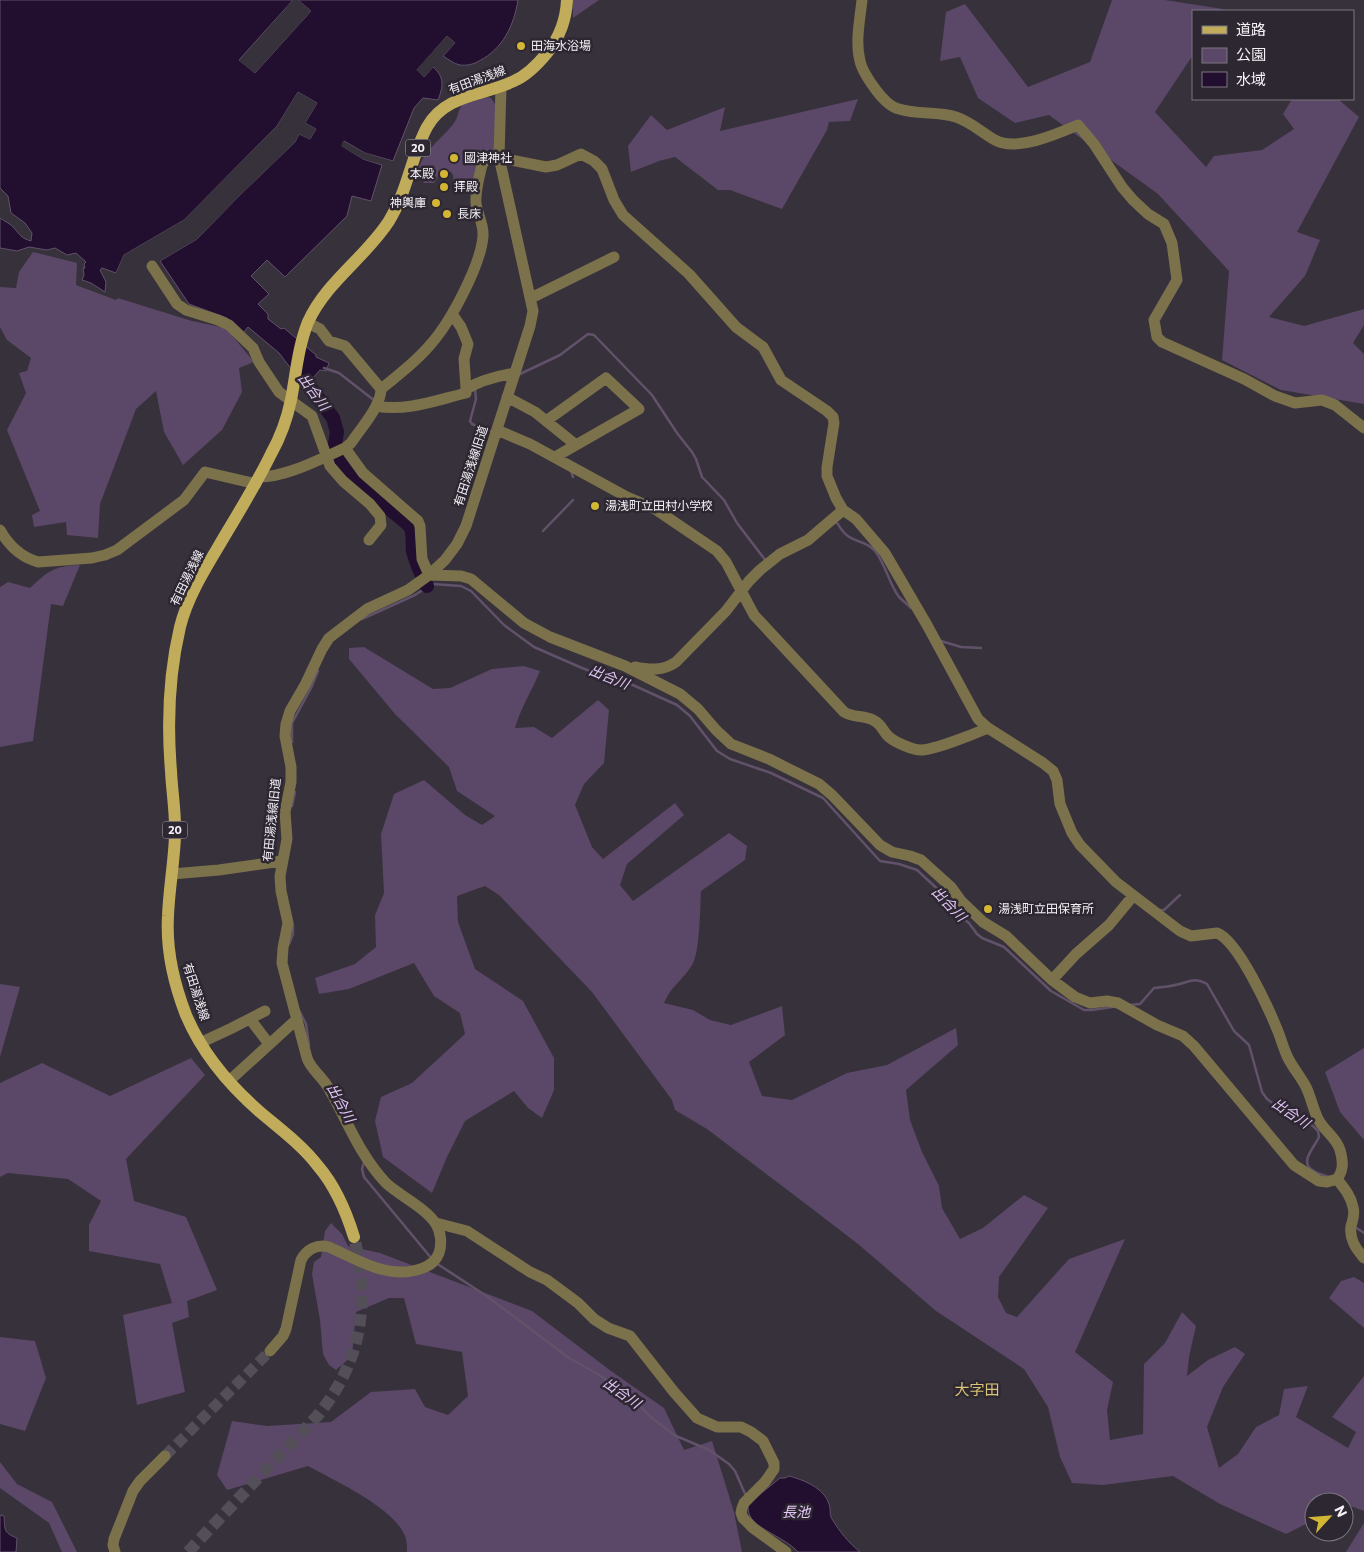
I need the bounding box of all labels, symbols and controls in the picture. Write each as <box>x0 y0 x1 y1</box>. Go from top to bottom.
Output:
legend <box>1192 10 1354 100</box>
text: 道路 <box>1236 20 1266 38</box>
place label: 田海水浴場 <box>531 38 591 52</box>
marker: 田海水浴場 <box>515 40 527 52</box>
text: 公園 <box>1236 45 1266 63</box>
street label: 有田湯浅線 <box>446 62 507 96</box>
text: 水域 <box>1236 70 1266 88</box>
road number: 20 <box>406 140 430 156</box>
place label: 國津神社 <box>464 150 512 164</box>
marker: 國津神社 <box>448 152 460 164</box>
place label: 本殿 <box>410 166 434 180</box>
marker: 本殿 <box>438 168 450 180</box>
place label: 拝殿 <box>454 179 478 193</box>
marker: 拝殿 <box>438 181 450 193</box>
place label: 神輿庫 <box>390 195 426 209</box>
marker: 神輿庫 <box>430 197 442 209</box>
place label: 長床 <box>457 206 481 220</box>
marker: 長床 <box>441 208 453 220</box>
water label: 出合川 <box>295 370 335 415</box>
street label: 有田湯浅線旧道 <box>450 424 490 508</box>
place label: 湯浅町立田村小学校 <box>605 498 713 512</box>
marker: 湯浅町立田村小学校 <box>589 500 601 512</box>
street label: 有田湯浅線 <box>167 548 206 608</box>
water label: 出合川 <box>587 661 634 693</box>
street label: 有田湯浅線旧道 <box>260 777 282 862</box>
road number: 20 <box>162 822 188 838</box>
water label: 出合川 <box>929 883 971 926</box>
place label: 湯浅町立田保育所 <box>998 901 1094 915</box>
marker: 湯浅町立田保育所 <box>982 903 994 915</box>
street label: 有田湯浅線 <box>181 961 213 1022</box>
water label: 出合川 <box>324 1080 360 1127</box>
water label: 出合川 <box>1269 1094 1315 1132</box>
water label: 出合川 <box>600 1374 646 1413</box>
district label: 大字田 <box>954 1380 1000 1398</box>
north arrow <box>1304 1492 1354 1542</box>
water label: 長池 <box>782 1503 812 1520</box>
text: N <box>1331 1503 1351 1520</box>

